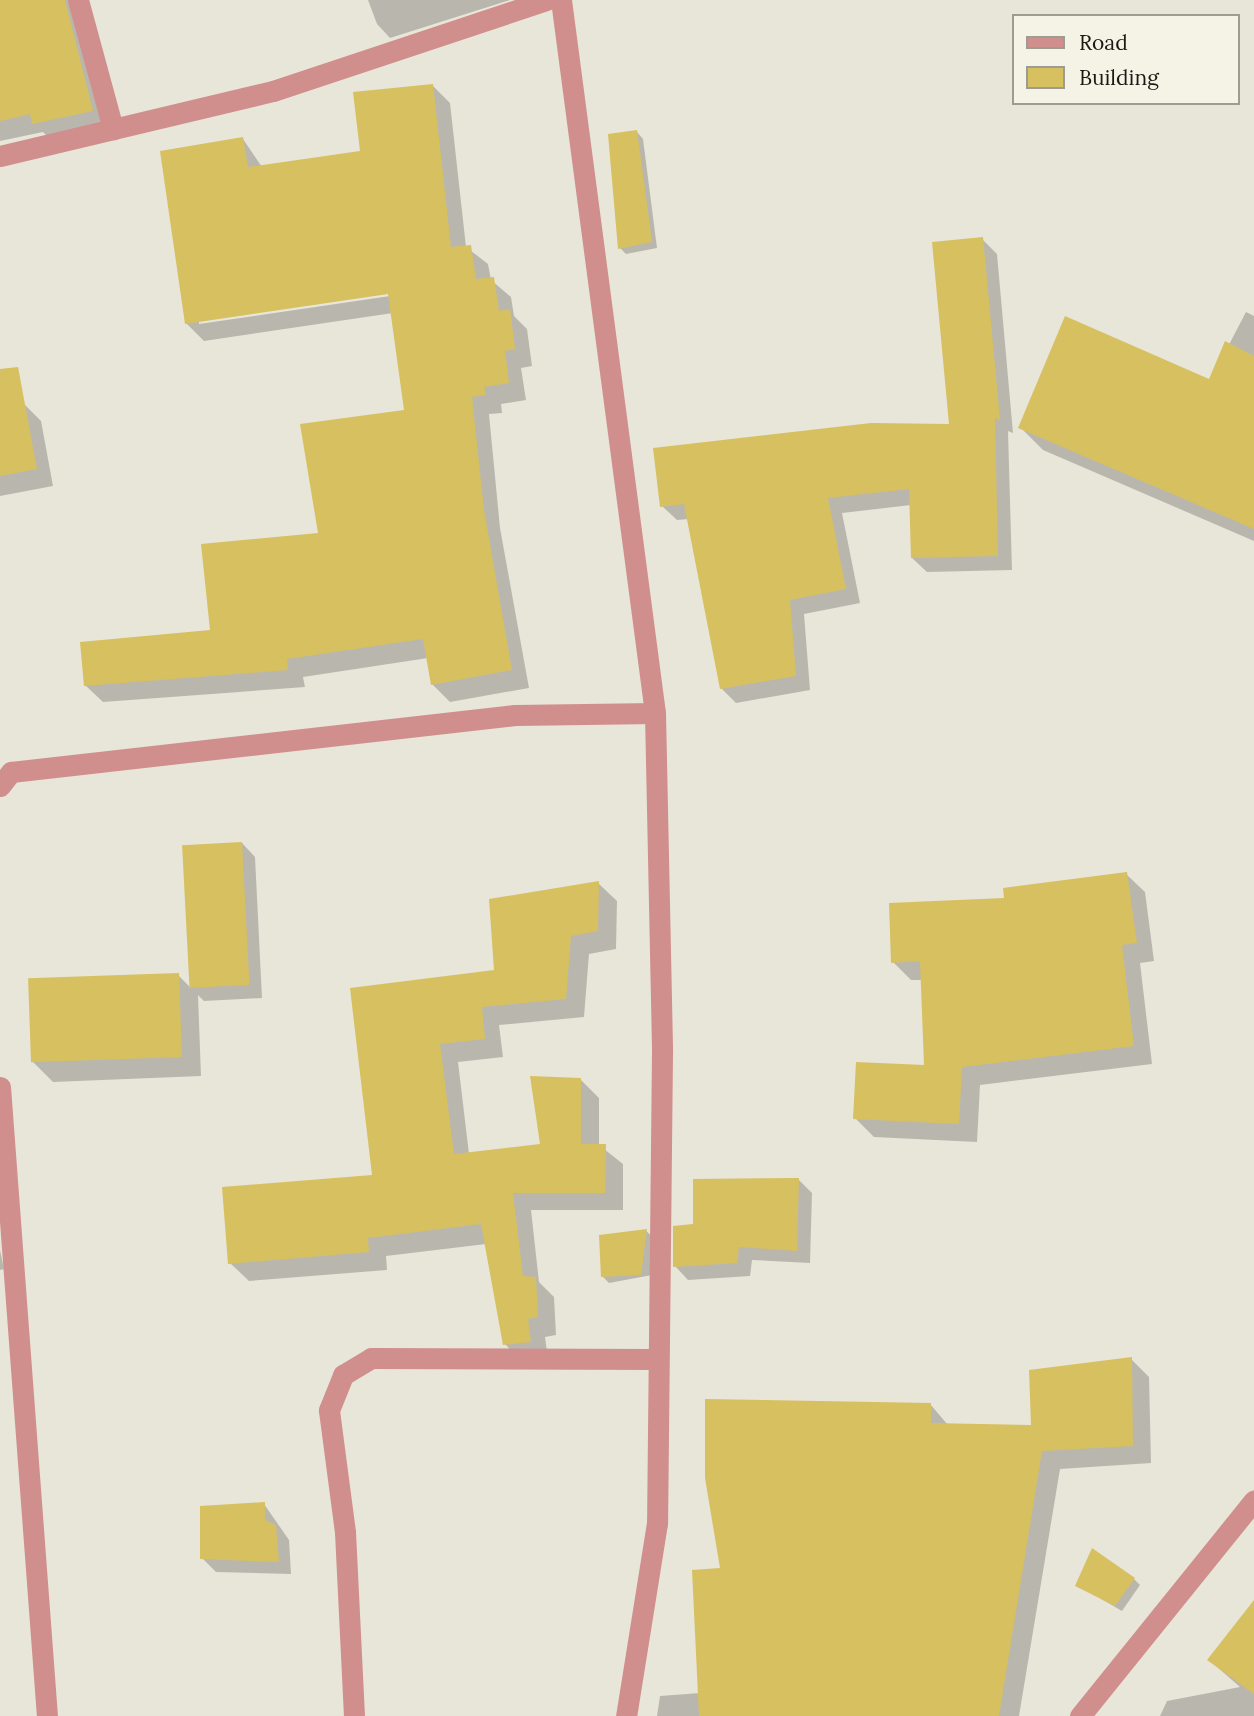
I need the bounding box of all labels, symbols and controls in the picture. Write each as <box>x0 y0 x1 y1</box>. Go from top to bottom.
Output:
legend <box>1012 14 1240 105</box>
text: Road <box>1079 29 1128 56</box>
text: Building <box>1079 64 1159 91</box>

